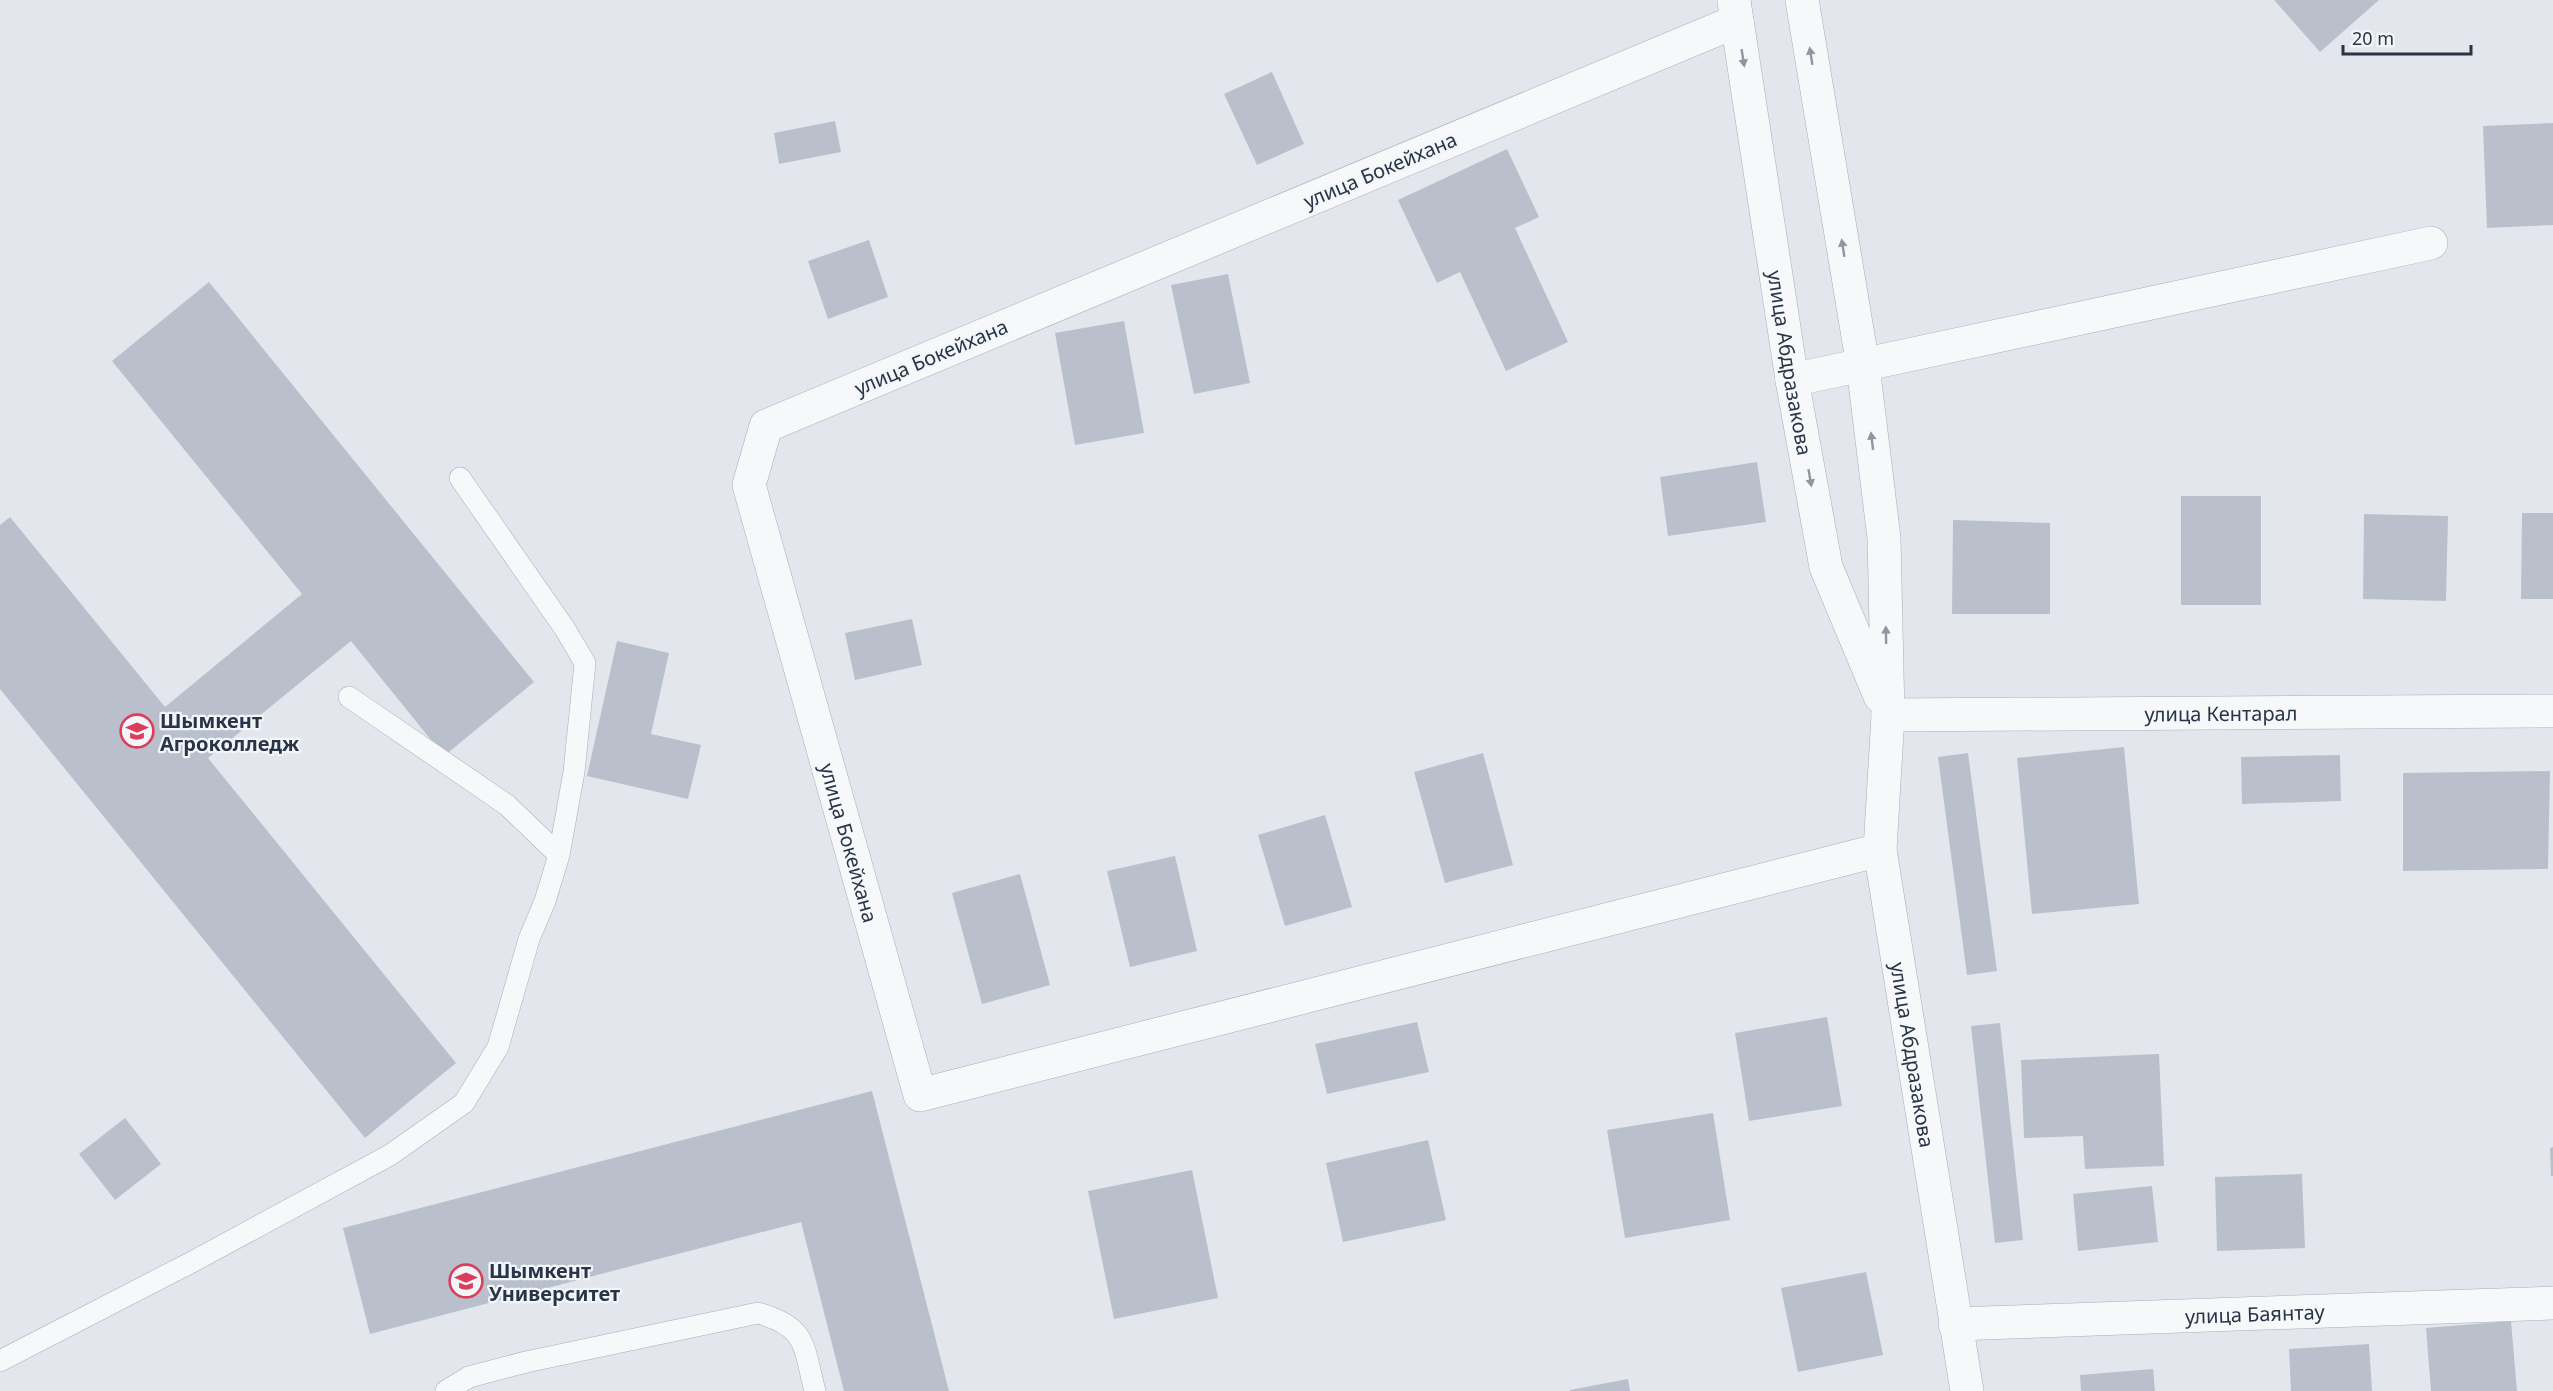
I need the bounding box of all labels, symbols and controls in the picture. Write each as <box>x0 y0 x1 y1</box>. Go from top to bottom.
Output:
scale bar <box>2343 18 2470 56</box>
text: 20 m <box>2352 26 2394 50</box>
one-way arrow <box>1806 46 1815 65</box>
one-way arrow <box>1738 48 1747 67</box>
street label: улица Бокейхана <box>1299 126 1461 214</box>
one-way arrow <box>1839 238 1848 257</box>
street label: улица Абдразакова <box>1762 268 1819 457</box>
street label: улица Бокейхана <box>850 313 1012 401</box>
one-way arrow <box>1867 431 1877 450</box>
one-way arrow <box>1806 469 1815 488</box>
one-way arrow <box>1881 626 1891 645</box>
street label: улица Кентарал <box>2144 699 2297 727</box>
place label: Шымкент Агроколледж <box>160 707 300 757</box>
school or university icon: Шымкент Агроколледж <box>119 713 155 749</box>
street label: улица Бокейхана <box>814 760 884 925</box>
street label: улица Абдразакова <box>1885 960 1941 1149</box>
place label: Шымкент Университет <box>489 1257 620 1307</box>
school or university icon: Шымкент Университет <box>448 1263 484 1299</box>
street label: улица Баянтау <box>2185 1298 2326 1329</box>

